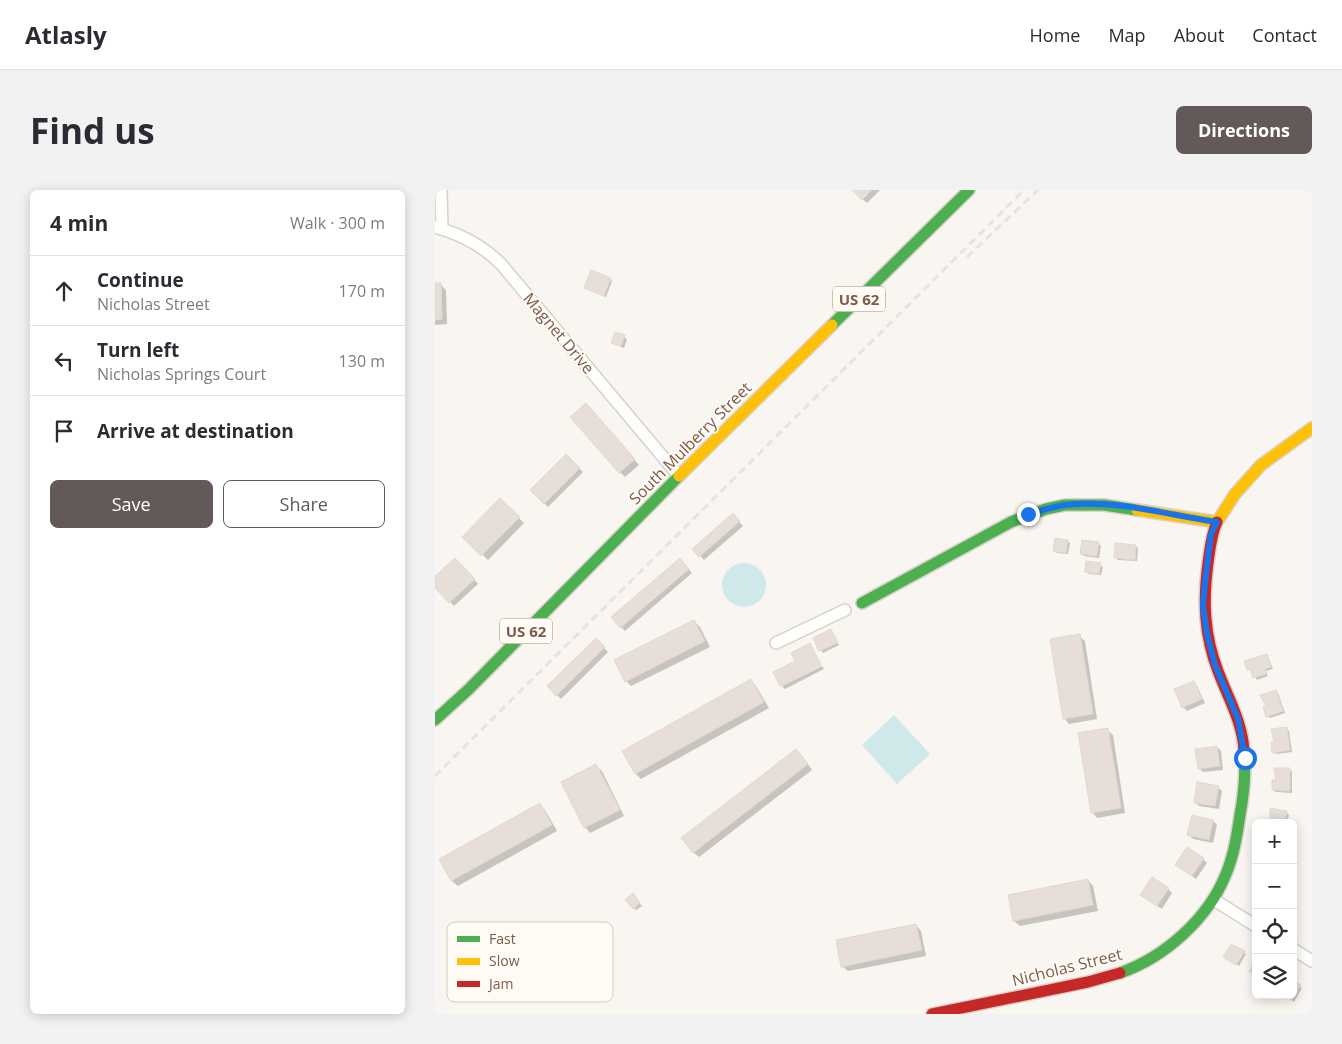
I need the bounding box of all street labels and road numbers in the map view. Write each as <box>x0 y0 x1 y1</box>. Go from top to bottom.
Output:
road number: US 62 <box>833 286 885 312</box>
street label: Magnet Drive <box>518 288 600 378</box>
street label: South Mulberry Street <box>624 377 756 509</box>
road number: US 62 <box>500 618 552 644</box>
street label: Nicholas Street <box>1010 943 1125 991</box>

